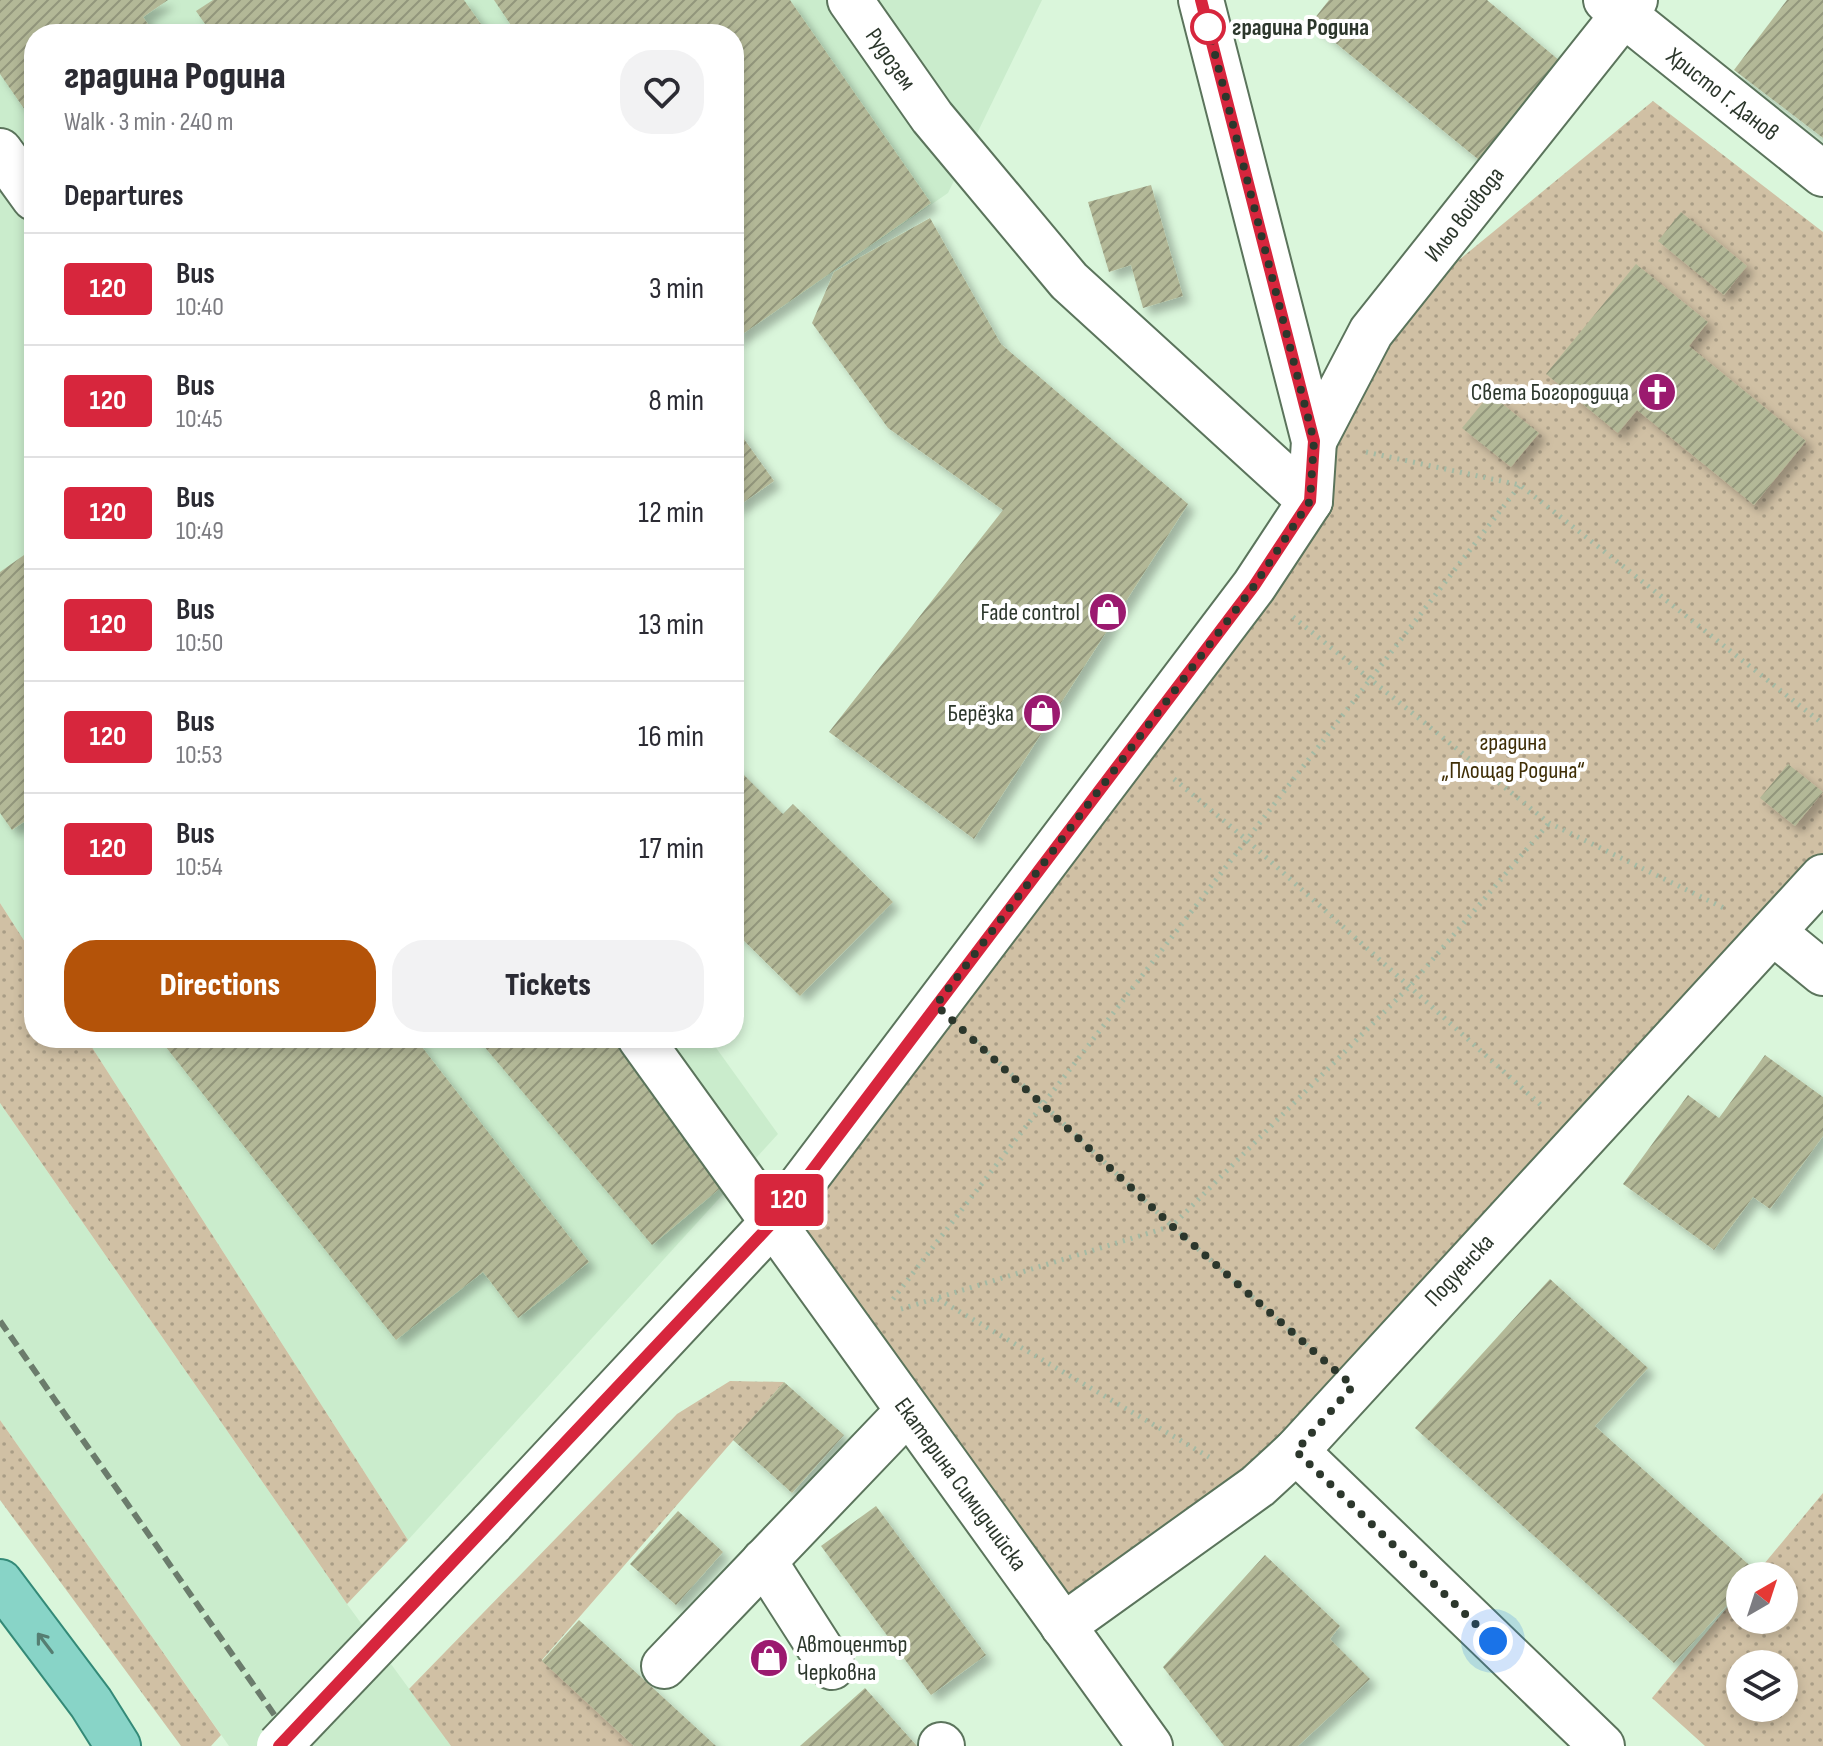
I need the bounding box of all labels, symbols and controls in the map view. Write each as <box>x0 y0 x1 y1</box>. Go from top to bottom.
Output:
marker: градина Родина <box>1191 10 1225 44</box>
place label: градина Родина <box>1232 13 1369 42</box>
street label: Рудозем <box>859 23 922 96</box>
street label: Христо Г. Данов <box>1660 41 1785 147</box>
button: heart <box>620 50 704 134</box>
text: градина Родина <box>64 54 286 99</box>
text: Walk · 3 min · 240 m <box>64 107 233 138</box>
street label: Ильо войвода <box>1418 161 1510 268</box>
text: Departures <box>64 178 184 214</box>
text: Bus <box>176 256 215 292</box>
text: 3 min <box>649 271 704 307</box>
text: 120 <box>90 272 126 305</box>
text: 10:40 <box>176 292 224 323</box>
text: Bus <box>176 368 215 404</box>
church icon: Света Богородица <box>1636 371 1678 413</box>
place label: Света Богородица <box>1471 378 1629 407</box>
text: 8 min <box>648 383 704 419</box>
text: 120 <box>90 384 126 417</box>
text: 10:45 <box>176 404 223 435</box>
text: Bus <box>176 480 215 516</box>
text: 12 min <box>638 495 704 531</box>
text: 120 <box>90 496 126 529</box>
text: 10:49 <box>176 516 224 547</box>
shop icon: Fade control <box>1087 591 1129 633</box>
text: Bus <box>176 592 215 628</box>
place label: Fade control <box>980 598 1080 627</box>
text: 13 min <box>638 607 704 643</box>
text: 120 <box>90 608 126 641</box>
text: 10:50 <box>176 628 223 659</box>
shop icon: Берёзка <box>1021 692 1063 734</box>
place label: Берёзка <box>947 699 1014 728</box>
text: Bus <box>176 704 215 740</box>
text: 16 min <box>638 719 704 755</box>
text: 120 <box>90 720 126 753</box>
park label: градина „Площад Родина“ <box>1441 728 1585 785</box>
text: 10:53 <box>176 740 223 771</box>
text: Bus <box>176 816 215 852</box>
text: 17 min <box>639 831 704 867</box>
text: 120 <box>90 832 126 865</box>
text: 10:54 <box>176 852 223 883</box>
button: Directions <box>64 940 376 1032</box>
button: Tickets <box>392 940 704 1032</box>
line badge: 120 <box>743 1174 835 1226</box>
text: 120 <box>771 1183 807 1216</box>
street label: Подуенска <box>1419 1228 1500 1313</box>
street label: Екатерина Симидчийска <box>888 1392 1033 1577</box>
north arrow <box>1726 1562 1798 1634</box>
map controls <box>1726 1562 1798 1722</box>
your location <box>1473 1621 1513 1661</box>
place label: Автоцентър Черковна <box>796 1630 908 1687</box>
one-way arrow <box>37 1633 54 1654</box>
shop icon: Автоцентър Черковна <box>748 1637 790 1679</box>
button: layers <box>1726 1650 1798 1722</box>

